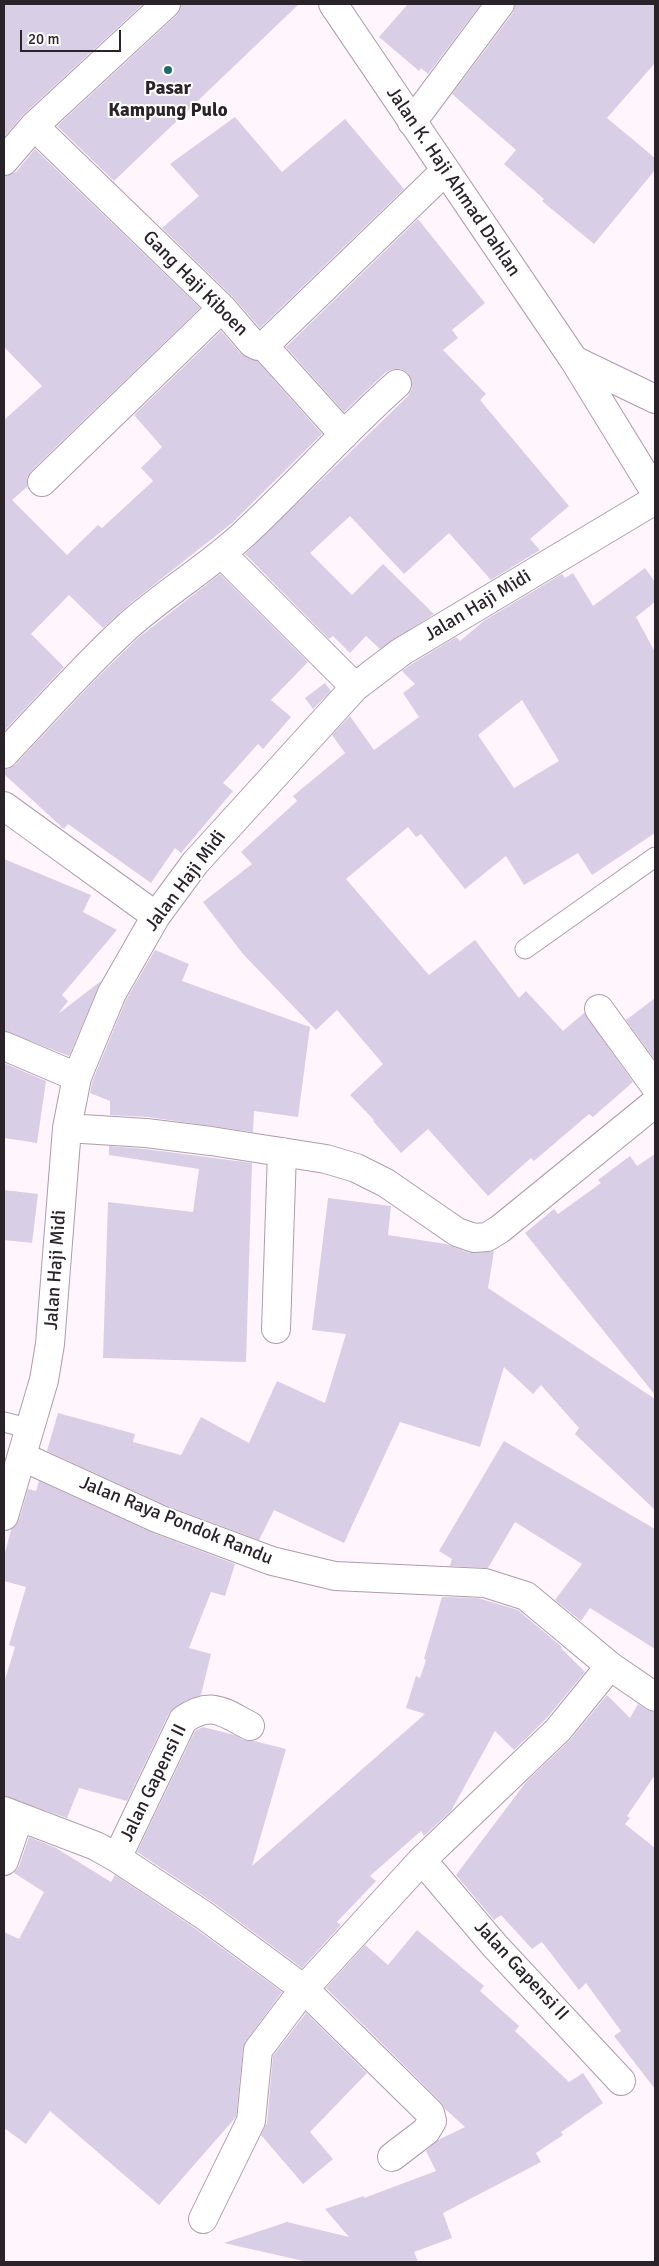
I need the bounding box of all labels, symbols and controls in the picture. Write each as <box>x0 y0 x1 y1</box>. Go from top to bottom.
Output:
scale bar <box>22 20 124 52</box>
text: 20 m <box>28 30 59 48</box>
marker: Pasar Kampung Pulo <box>162 64 174 76</box>
place label: Pasar Kampung Pulo <box>108 78 228 122</box>
street label: Jalan K. Haji Ahmad Dahlan <box>381 83 525 281</box>
street label: Gang Haji Kiboen <box>138 227 252 341</box>
street label: Jalan Haji Midi <box>421 565 535 647</box>
street label: Jalan Haji Midi <box>141 826 231 936</box>
street label: Jalan Haji Midi <box>40 1209 72 1331</box>
street label: Jalan Raya Pondok Randu <box>76 1472 276 1570</box>
street label: Jalan Gapensi II <box>116 1720 192 1846</box>
street label: Jalan Gapensi II <box>469 1916 573 2026</box>

